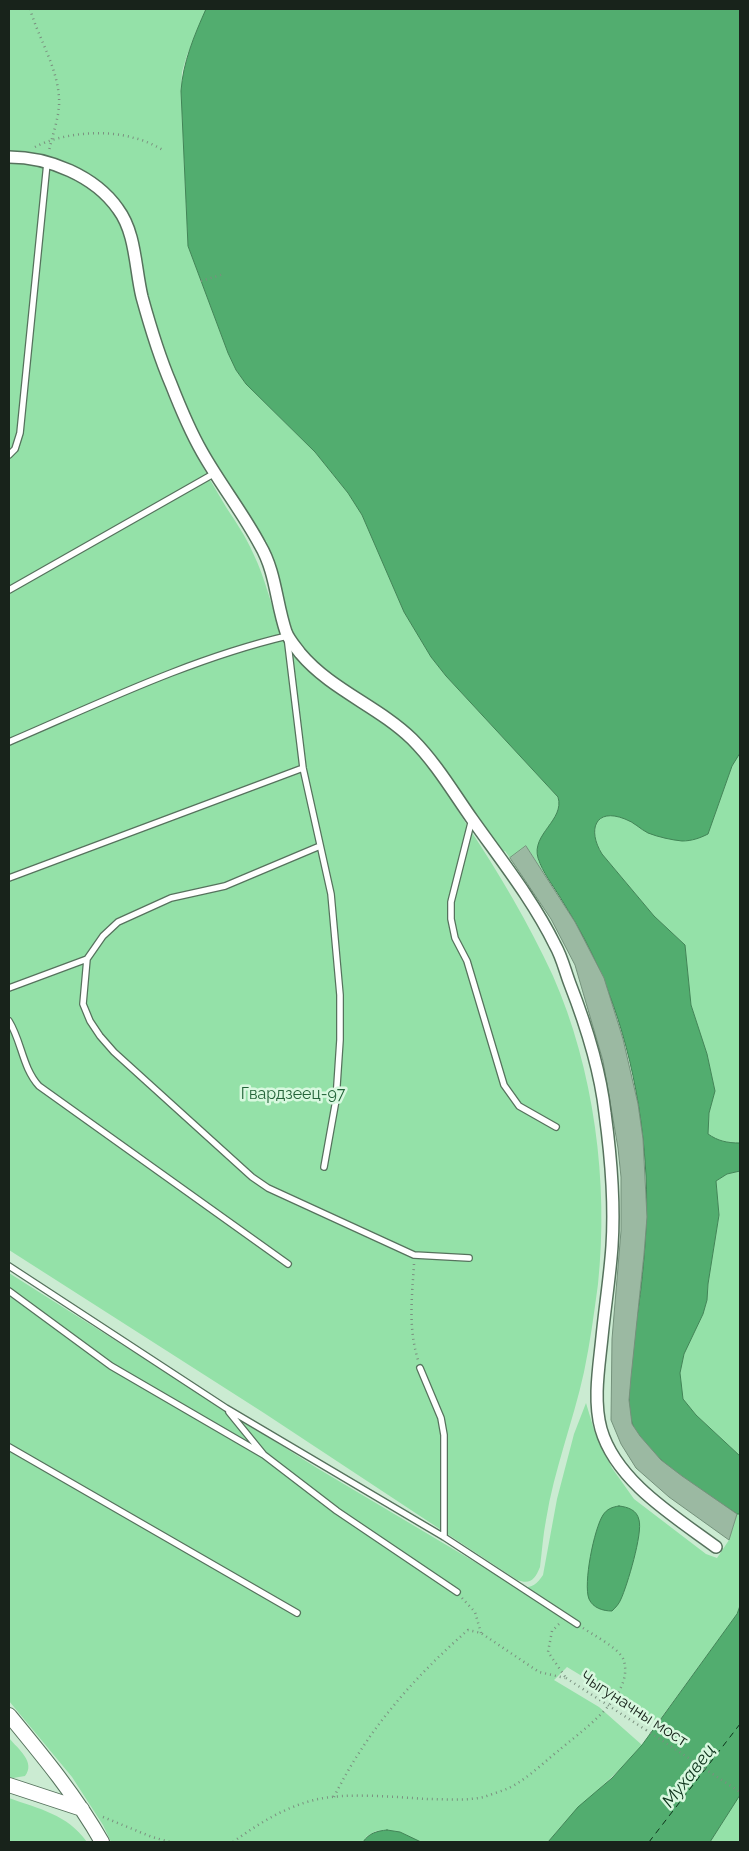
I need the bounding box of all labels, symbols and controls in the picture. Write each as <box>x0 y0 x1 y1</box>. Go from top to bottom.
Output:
park label: Гвардзеец-97 <box>241 1084 345 1104</box>
street label: Чыгуначны мост <box>577 1667 691 1751</box>
water label: Мухавец <box>658 1740 720 1812</box>

